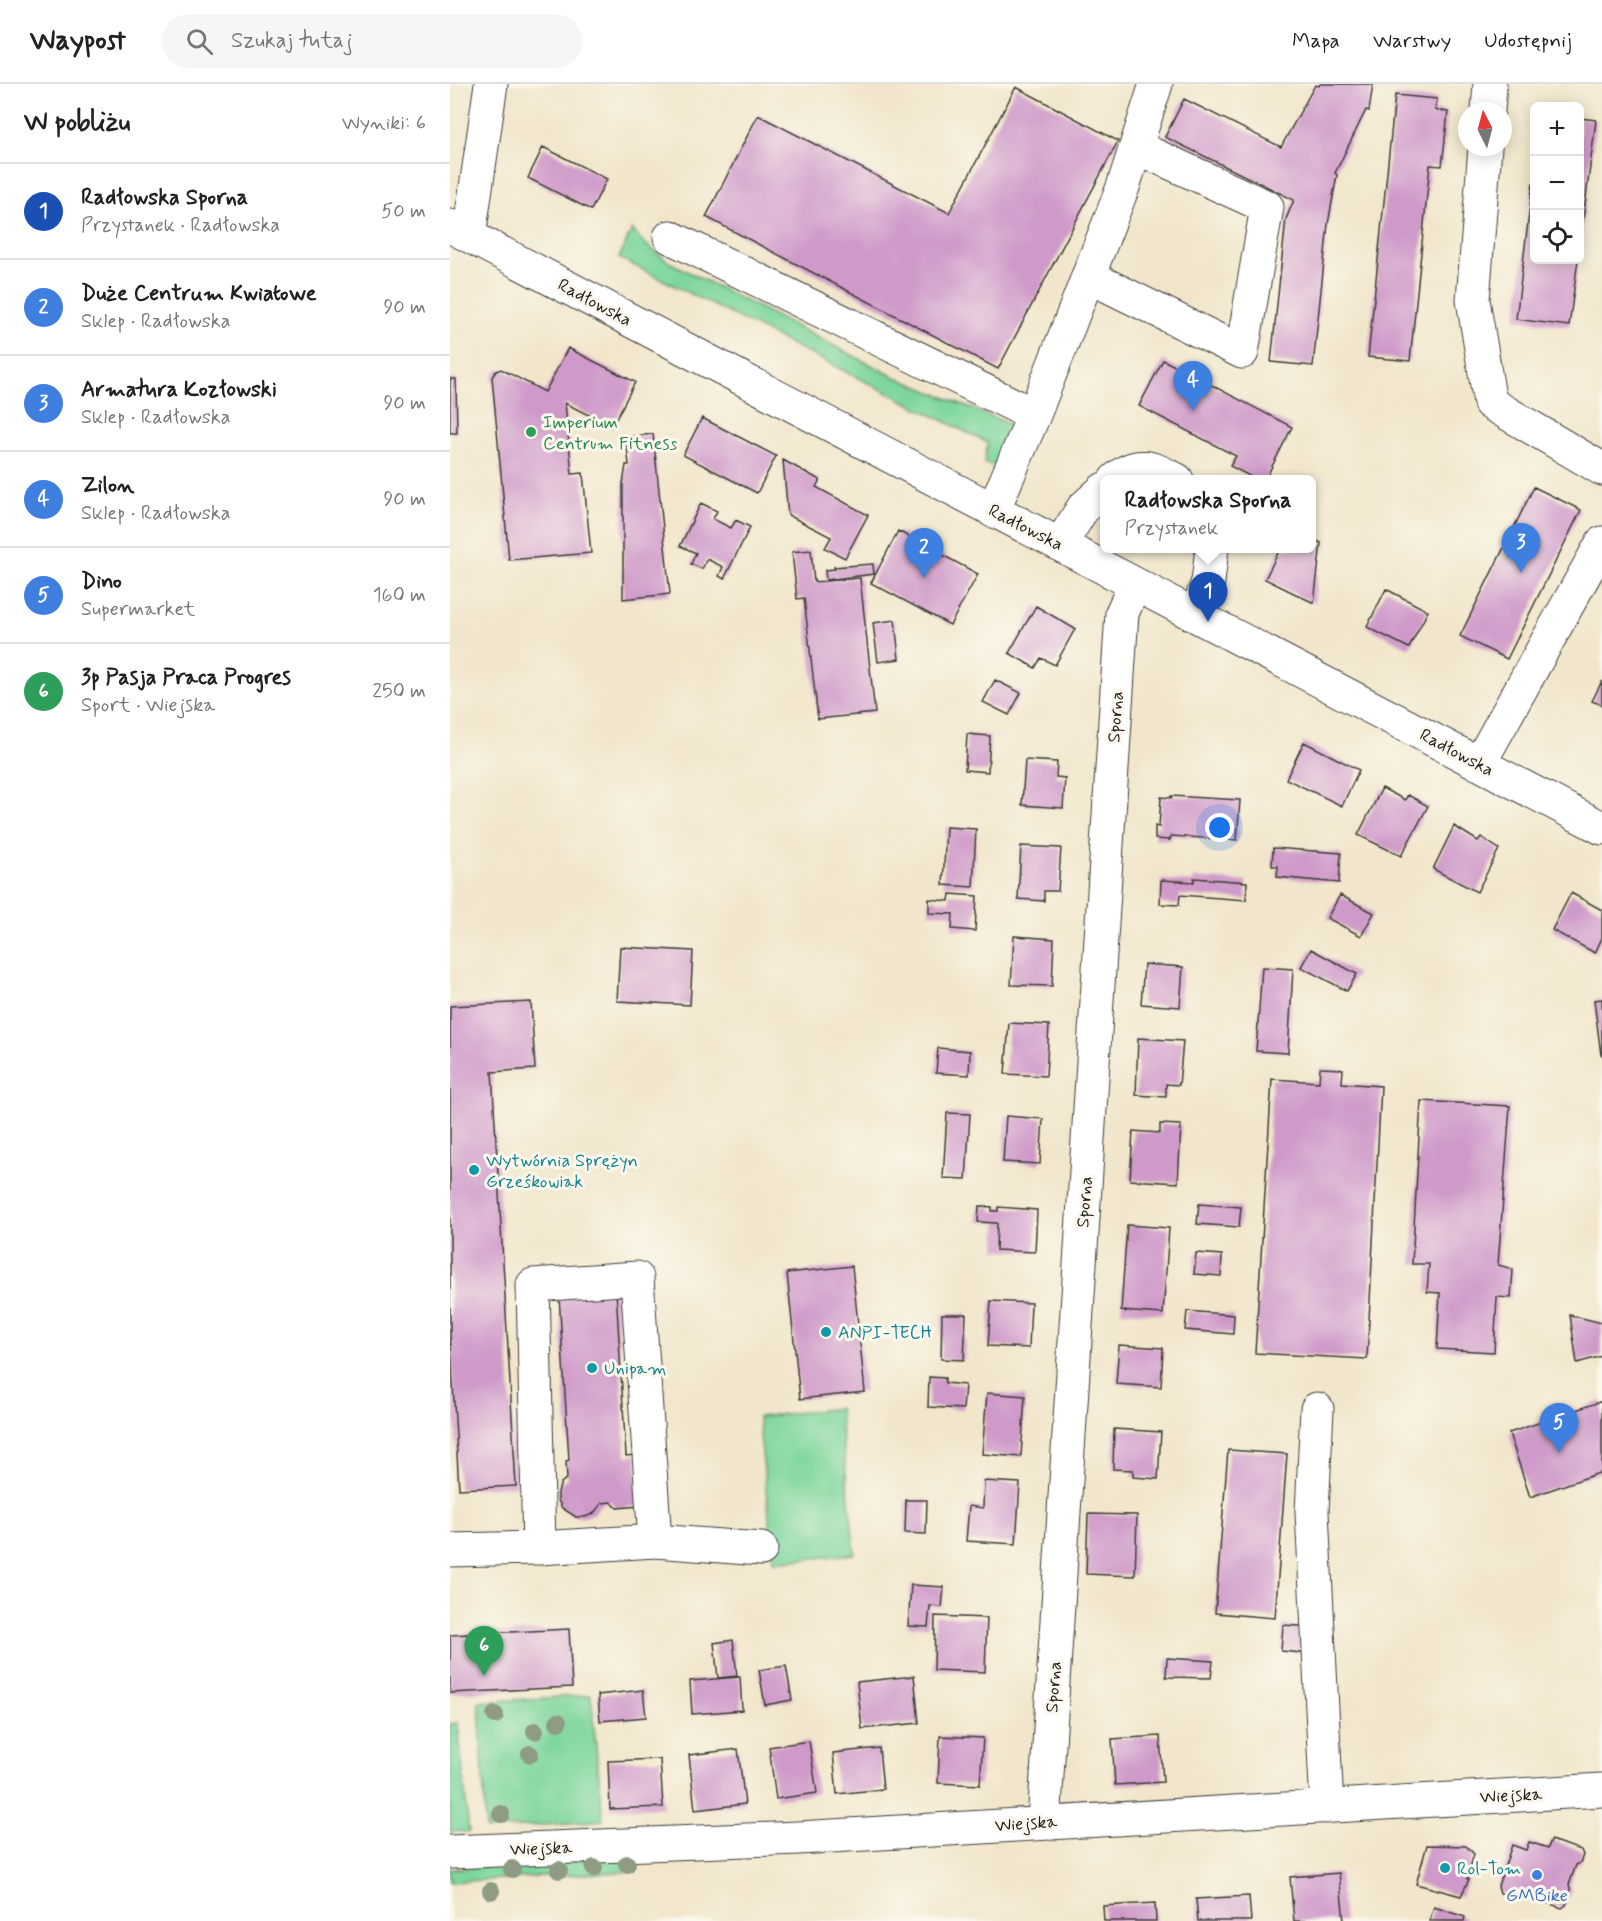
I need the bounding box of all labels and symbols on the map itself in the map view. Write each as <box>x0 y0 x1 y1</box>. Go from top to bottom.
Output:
north arrow <box>1458 102 1512 156</box>
street label: Radłowska <box>553 273 636 332</box>
pin: 4 <box>1174 362 1212 411</box>
place label: Imperium Centrum Fitness <box>543 411 678 456</box>
marker: Imperium Centrum Fitness <box>524 425 538 439</box>
street label: Radłowska <box>984 499 1067 557</box>
pin: 3 <box>1502 524 1540 573</box>
pin: 2 <box>904 528 944 578</box>
pin: 1 <box>1188 572 1227 622</box>
street label: Sporna <box>1102 691 1130 744</box>
street label: Radłowska <box>1415 723 1498 782</box>
your location <box>1205 813 1234 842</box>
place label: Wytwórnia Sprężyn Grześkowiak <box>486 1149 638 1194</box>
marker: Wytwórnia Sprężyn Grześkowiak <box>467 1163 481 1177</box>
street label: Sporna <box>1071 1176 1099 1229</box>
place label: ANPI-TECH <box>838 1321 932 1345</box>
marker: ANPI-TECH <box>819 1325 833 1339</box>
place label: Unipam <box>604 1357 666 1381</box>
marker: Unipam <box>585 1361 599 1375</box>
pin: 5 <box>1540 1404 1578 1453</box>
pin: 6 <box>465 1626 504 1676</box>
street label: Sporna <box>1040 1661 1068 1714</box>
street label: Wiejska <box>1479 1782 1543 1810</box>
street label: Wiejska <box>994 1810 1058 1838</box>
street label: Wiejska <box>509 1836 573 1862</box>
place label: Rol-Tom <box>1457 1857 1521 1881</box>
marker: Rol-Tom <box>1438 1861 1452 1875</box>
marker: GMBike <box>1530 1868 1544 1882</box>
place label: GMBike <box>1506 1884 1568 1908</box>

